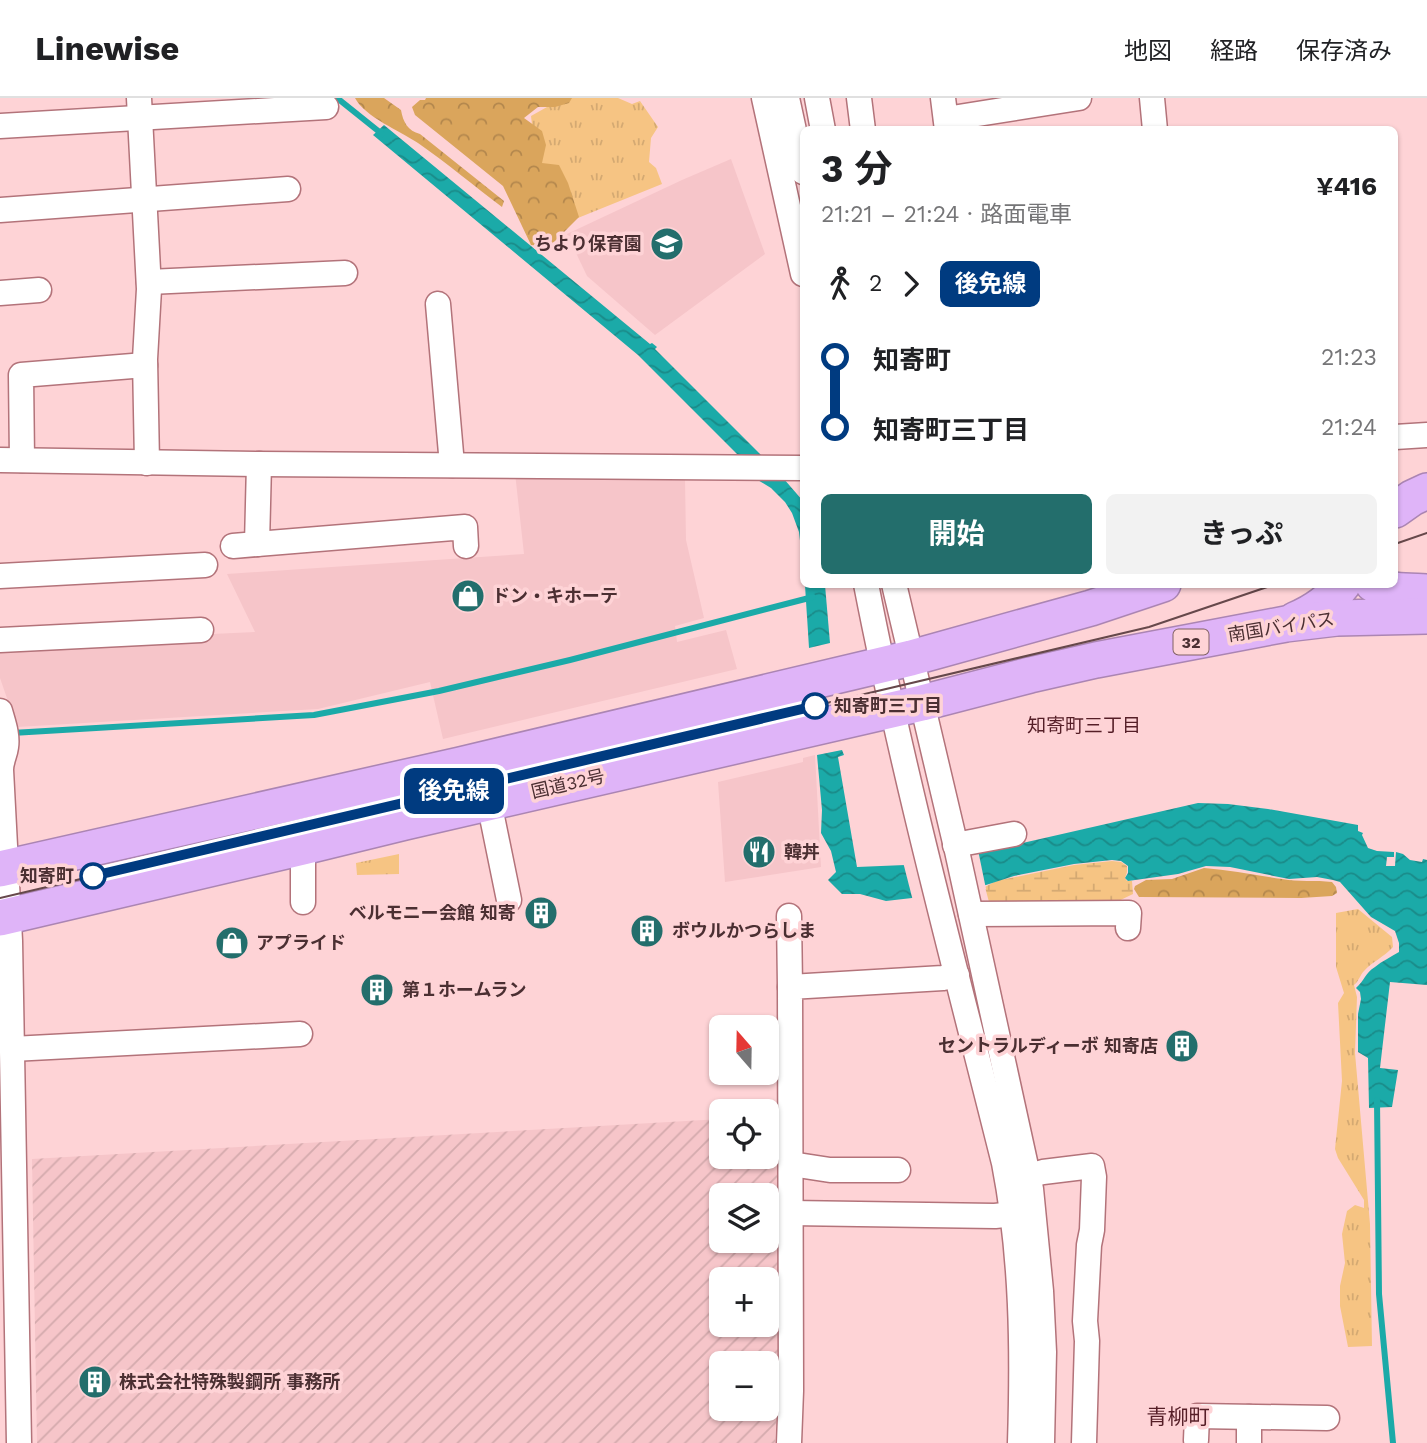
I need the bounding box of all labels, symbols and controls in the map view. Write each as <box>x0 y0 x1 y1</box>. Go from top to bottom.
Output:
text: Linewise <box>35 29 179 68</box>
text: 地図 <box>1124 37 1172 65</box>
text: 経路 <box>1210 37 1258 65</box>
text: 保存済み <box>1296 37 1392 65</box>
text: 3 分 <box>821 147 892 191</box>
text: ¥416 <box>1316 171 1377 201</box>
text: 21:21 – 21:24 · 路面電車 <box>821 201 1072 228</box>
school or university icon: ちより保育園 <box>648 225 686 263</box>
place label: ちより保育園 <box>534 233 642 254</box>
icon: walk <box>821 265 859 303</box>
icon: forward <box>892 265 930 303</box>
text: 2 <box>869 270 882 297</box>
text: 後免線 <box>954 270 1026 298</box>
text: 21:23 <box>1321 344 1377 371</box>
text: 知寄町 <box>873 345 951 375</box>
text: 21:24 <box>1321 414 1377 441</box>
text: 知寄町三丁目 <box>873 415 1029 445</box>
button: 開始 <box>821 494 1092 574</box>
button: きっぷ <box>1106 494 1377 574</box>
shop icon: ドン・キホーテ <box>449 577 487 615</box>
place label: ドン・キホーテ <box>492 585 618 606</box>
street label: 南国バイパス <box>1226 608 1336 645</box>
road number: 32 <box>1174 629 1208 654</box>
marker: 知寄町三丁目 <box>802 693 828 719</box>
place label: 知寄町三丁目 <box>834 695 942 716</box>
district label: 知寄町三丁目 <box>1027 714 1141 737</box>
street label: 国道32号 <box>529 765 607 802</box>
line badge: 後免線 <box>414 768 494 814</box>
text: 後免線 <box>418 777 490 805</box>
restaurant icon: 韓丼 <box>740 833 778 871</box>
place label: 韓丼 <box>784 841 820 862</box>
marker: 知寄町 <box>80 863 106 889</box>
place label: 知寄町 <box>20 865 74 886</box>
building icon: ベルモニー会館 知寄 <box>522 894 560 932</box>
place label: ベルモニー会館 知寄 <box>349 902 516 923</box>
building icon: ボウルかつらしま <box>628 912 666 950</box>
place label: ボウルかつらしま <box>672 920 816 941</box>
shop icon: アプライド <box>213 924 251 962</box>
place label: アプライド <box>256 932 346 953</box>
building icon: 第１ホームラン <box>358 971 396 1009</box>
place label: 第１ホームラン <box>402 979 527 1000</box>
north arrow <box>709 1015 779 1085</box>
map controls <box>709 1015 779 1421</box>
building icon: セントラルディーボ 知寄店 <box>1163 1027 1201 1065</box>
place label: セントラルディーボ 知寄店 <box>938 1035 1158 1056</box>
button: locate <box>709 1099 779 1169</box>
button: layers <box>709 1183 779 1253</box>
button: + <box>709 1267 779 1337</box>
button: − <box>709 1351 779 1421</box>
building icon: 株式会社特殊製鋼所 事務所 <box>76 1363 114 1401</box>
place label: 株式会社特殊製鋼所 事務所 <box>119 1371 340 1392</box>
district label: 青柳町 <box>1147 1404 1210 1429</box>

